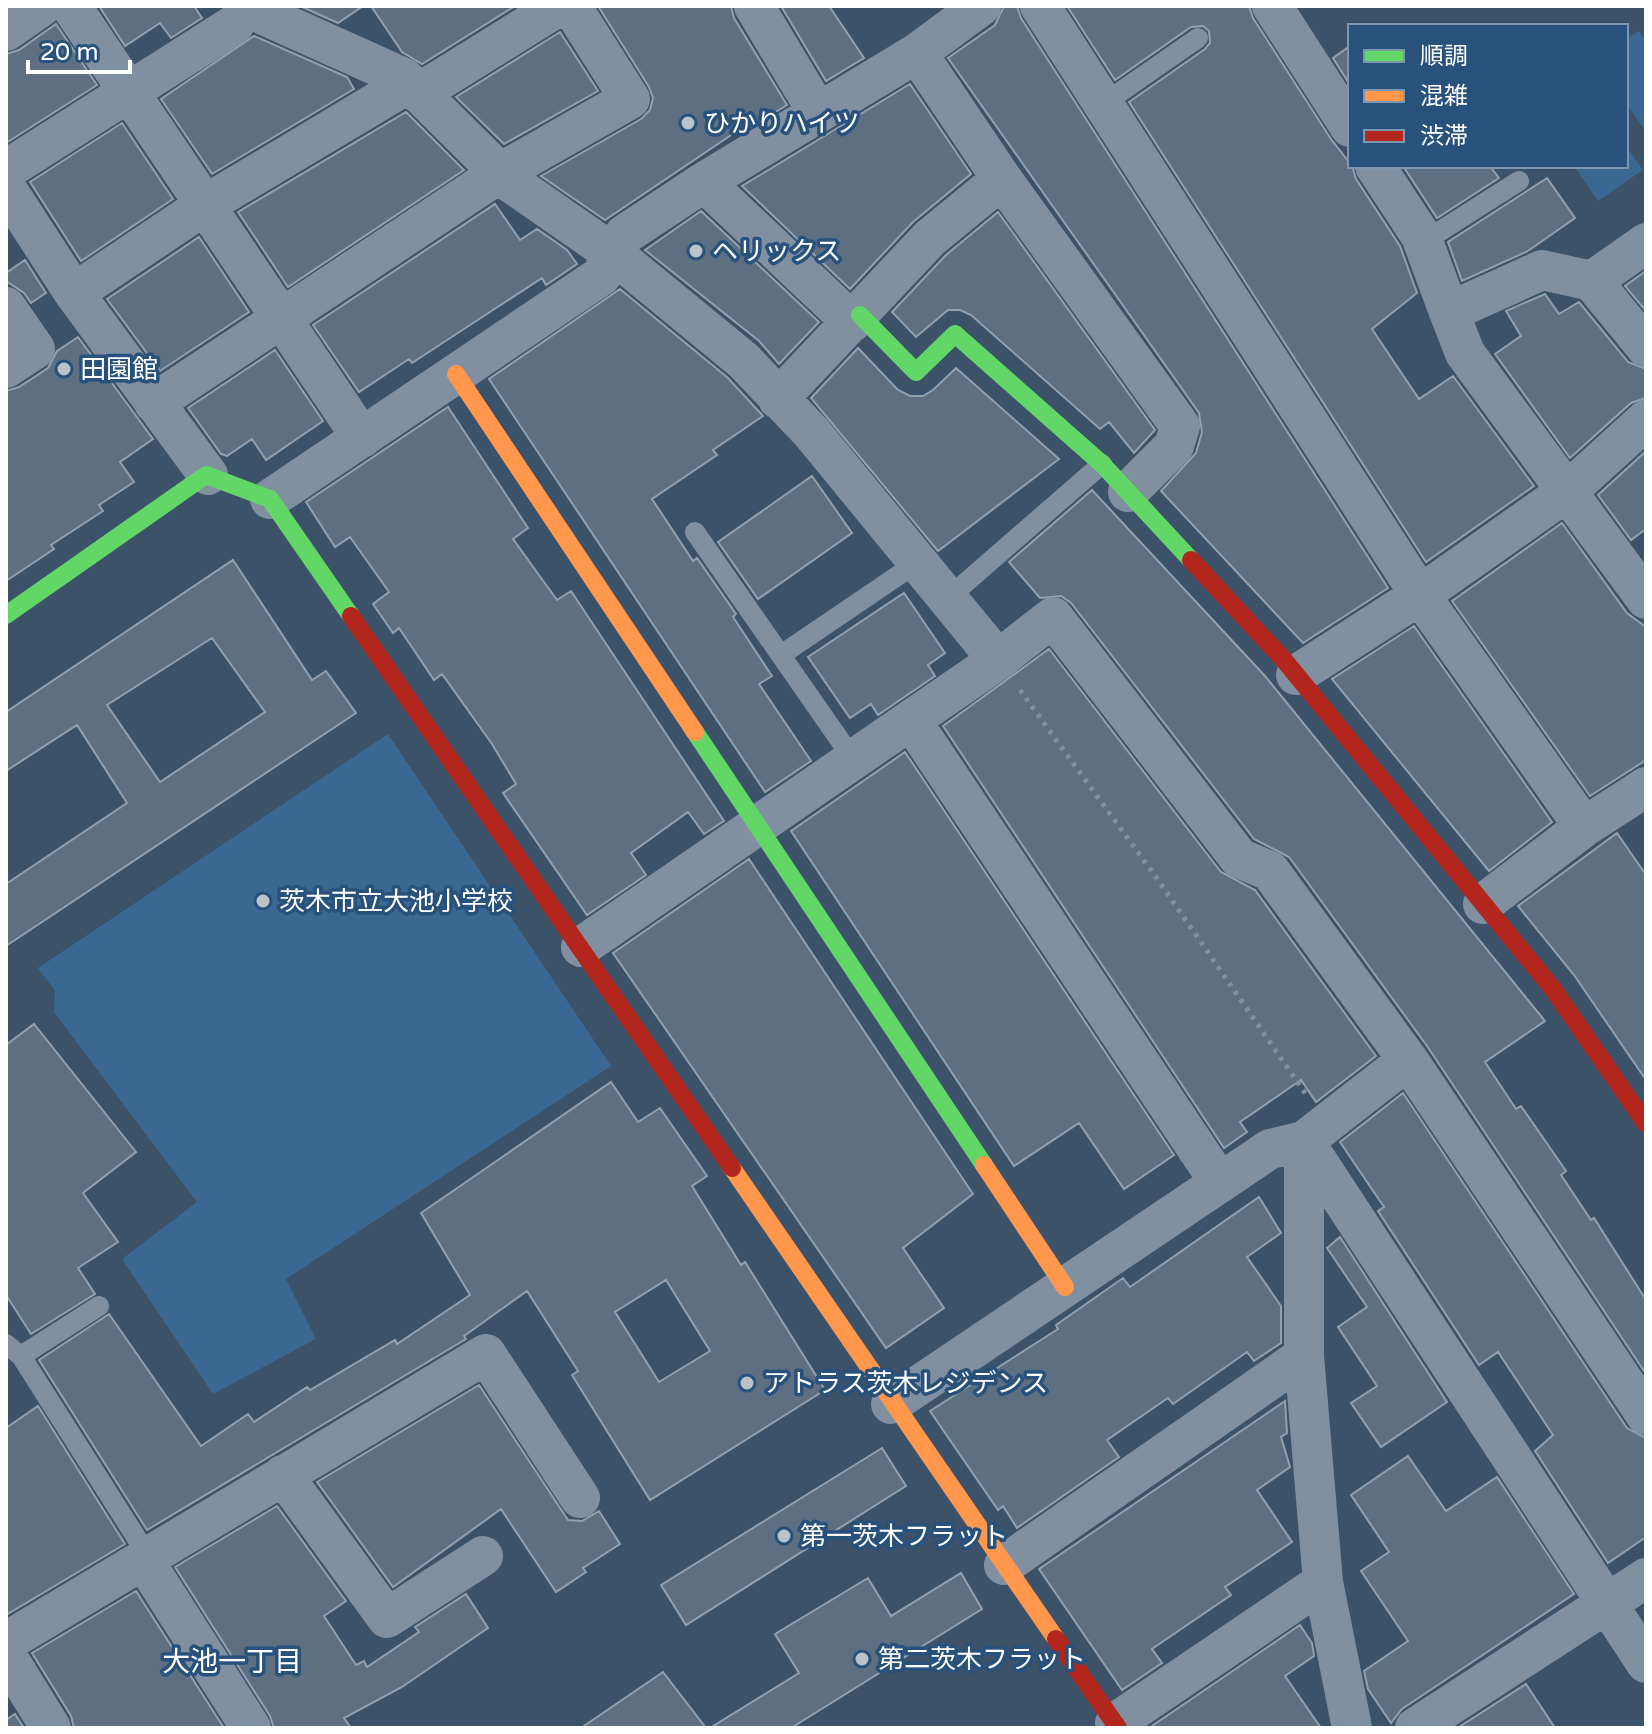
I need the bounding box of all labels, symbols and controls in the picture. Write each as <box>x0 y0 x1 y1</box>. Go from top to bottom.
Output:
scale bar <box>28 24 130 74</box>
legend <box>1348 24 1628 168</box>
text: 20 m <box>40 38 98 67</box>
text: 順調 <box>1420 42 1468 71</box>
text: 混雑 <box>1420 82 1468 111</box>
place label: ひかりハイツ <box>704 108 859 139</box>
marker: ひかりハイツ <box>679 114 697 132</box>
text: 渋滞 <box>1420 122 1468 151</box>
place label: ヘリックス <box>712 236 841 267</box>
marker: ヘリックス <box>687 242 705 260</box>
place label: 田園館 <box>80 354 158 385</box>
marker: 田園館 <box>55 360 73 378</box>
place label: 茨木市立大池小学校 <box>279 886 513 917</box>
marker: 茨木市立大池小学校 <box>254 892 272 910</box>
place label: アトラス茨木レジデンス <box>763 1368 1048 1399</box>
marker: アトラス茨木レジデンス <box>738 1374 756 1392</box>
place label: 第一茨木フラット <box>800 1521 1008 1552</box>
marker: 第一茨木フラット <box>775 1527 793 1545</box>
place label: 第二茨木フラット <box>878 1644 1086 1675</box>
district label: 大池一丁目 <box>162 1645 302 1679</box>
marker: 第二茨木フラット <box>853 1650 871 1668</box>

